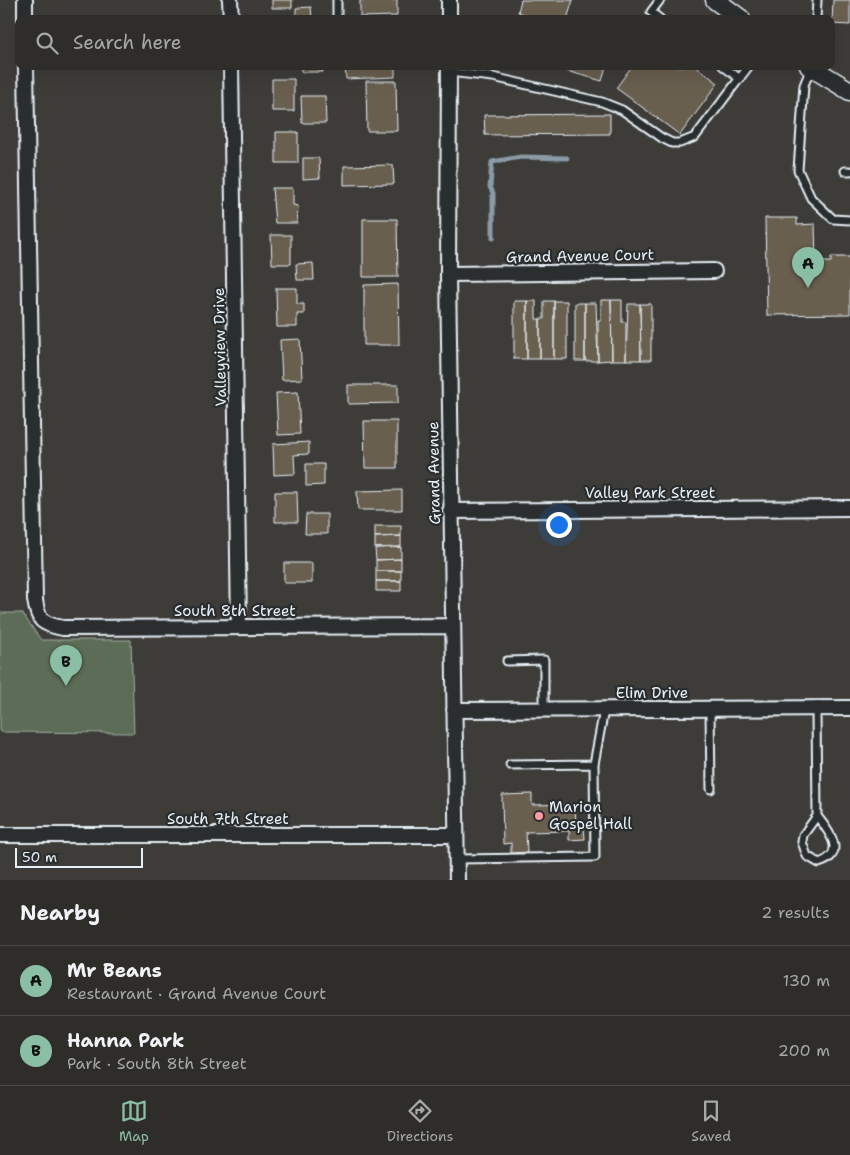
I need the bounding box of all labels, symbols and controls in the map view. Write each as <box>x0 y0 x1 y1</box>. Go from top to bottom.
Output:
search box <box>15 15 835 70</box>
icon: search <box>33 29 61 57</box>
text: Search here <box>73 30 182 55</box>
street label: Grand Avenue Court <box>506 245 654 267</box>
pin: A <box>792 247 824 288</box>
street label: Valleyview Drive <box>209 287 231 407</box>
street label: Grand Avenue <box>423 421 445 525</box>
street label: Valley Park Street <box>585 483 715 503</box>
your location <box>546 512 572 538</box>
street label: South 8th Street <box>174 601 296 621</box>
pin: B <box>50 645 82 686</box>
street label: Elim Drive <box>616 683 688 703</box>
place label: Marion Gospel Hall <box>549 797 632 834</box>
street label: South 7th Street <box>167 809 289 829</box>
marker: Marion Gospel Hall <box>533 810 545 822</box>
scale bar <box>15 845 142 868</box>
text: 50 m <box>22 848 57 866</box>
text: Nearby <box>20 899 100 927</box>
text: 2 results <box>761 902 830 923</box>
text: Mr Beans <box>67 958 162 983</box>
text: A <box>30 970 42 991</box>
text: 130 m <box>783 970 830 991</box>
text: Restaurant · Grand Avenue Court <box>67 983 326 1004</box>
text: Hanna Park <box>67 1028 184 1053</box>
text: B <box>31 1040 41 1061</box>
text: 200 m <box>778 1040 830 1061</box>
text: Park · South 8th Street <box>67 1053 247 1074</box>
tab: Map <box>119 1097 149 1145</box>
tab: Directions <box>387 1097 453 1145</box>
tab: Saved <box>691 1097 731 1145</box>

